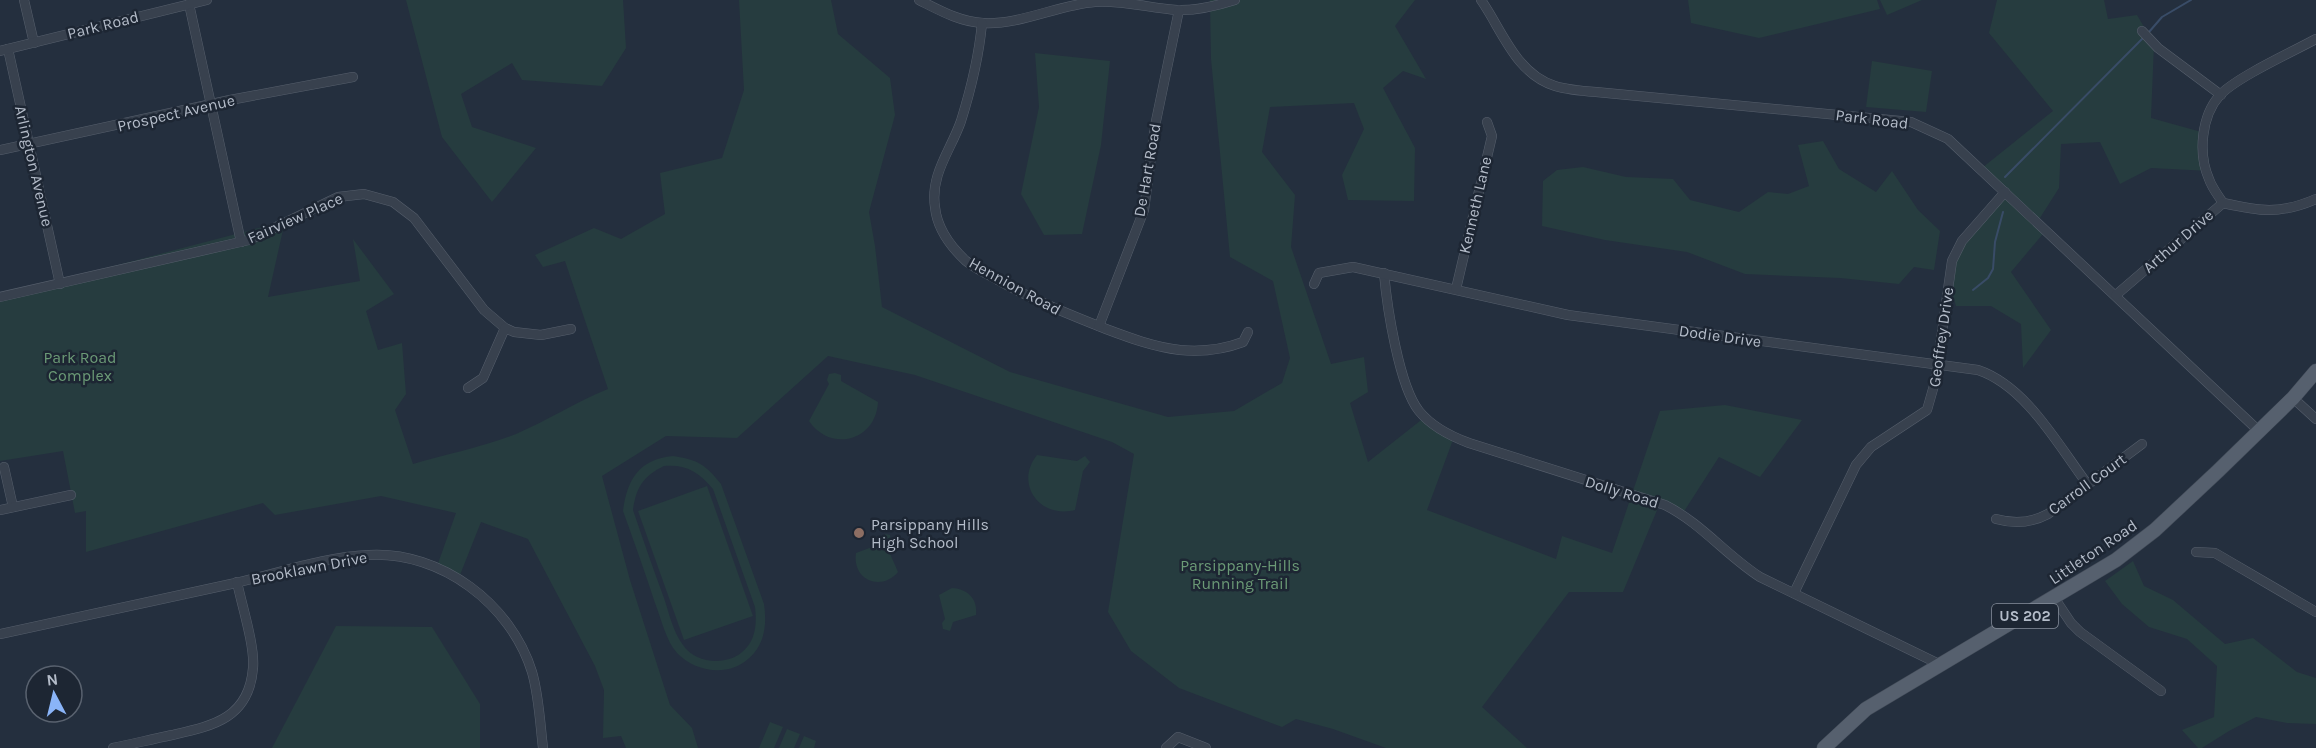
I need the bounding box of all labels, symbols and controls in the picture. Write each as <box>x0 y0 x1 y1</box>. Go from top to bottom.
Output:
street label: Park Road <box>65 7 141 43</box>
street label: Prospect Avenue <box>115 90 237 136</box>
street label: Arlington Avenue <box>11 104 57 228</box>
street label: Park Road <box>1835 105 1909 133</box>
street label: De Hart Road <box>1129 122 1165 218</box>
street label: Kenneth Lane <box>1455 155 1495 255</box>
street label: Fairview Place <box>244 188 346 248</box>
street label: Arthur Drive <box>2139 205 2217 277</box>
street label: Hennion Road <box>966 253 1064 319</box>
street label: Geoffrey Drive <box>1925 286 1957 388</box>
street label: Dodie Drive <box>1678 321 1762 351</box>
park label: Park Road Complex <box>43 348 117 385</box>
street label: Carroll Court <box>2044 449 2130 519</box>
street label: Dolly Road <box>1583 472 1661 512</box>
place label: Parsippany Hills High School <box>871 515 989 552</box>
street label: Littleton Road <box>2045 516 2141 588</box>
marker: Parsippany Hills High School <box>852 526 866 540</box>
street label: Brooklawn Drive <box>249 547 369 589</box>
park label: Parsippany-Hills Running Trail <box>1180 556 1300 593</box>
road number: US 202 <box>1992 604 2058 628</box>
north arrow <box>24 664 84 724</box>
text: N <box>45 669 59 690</box>

